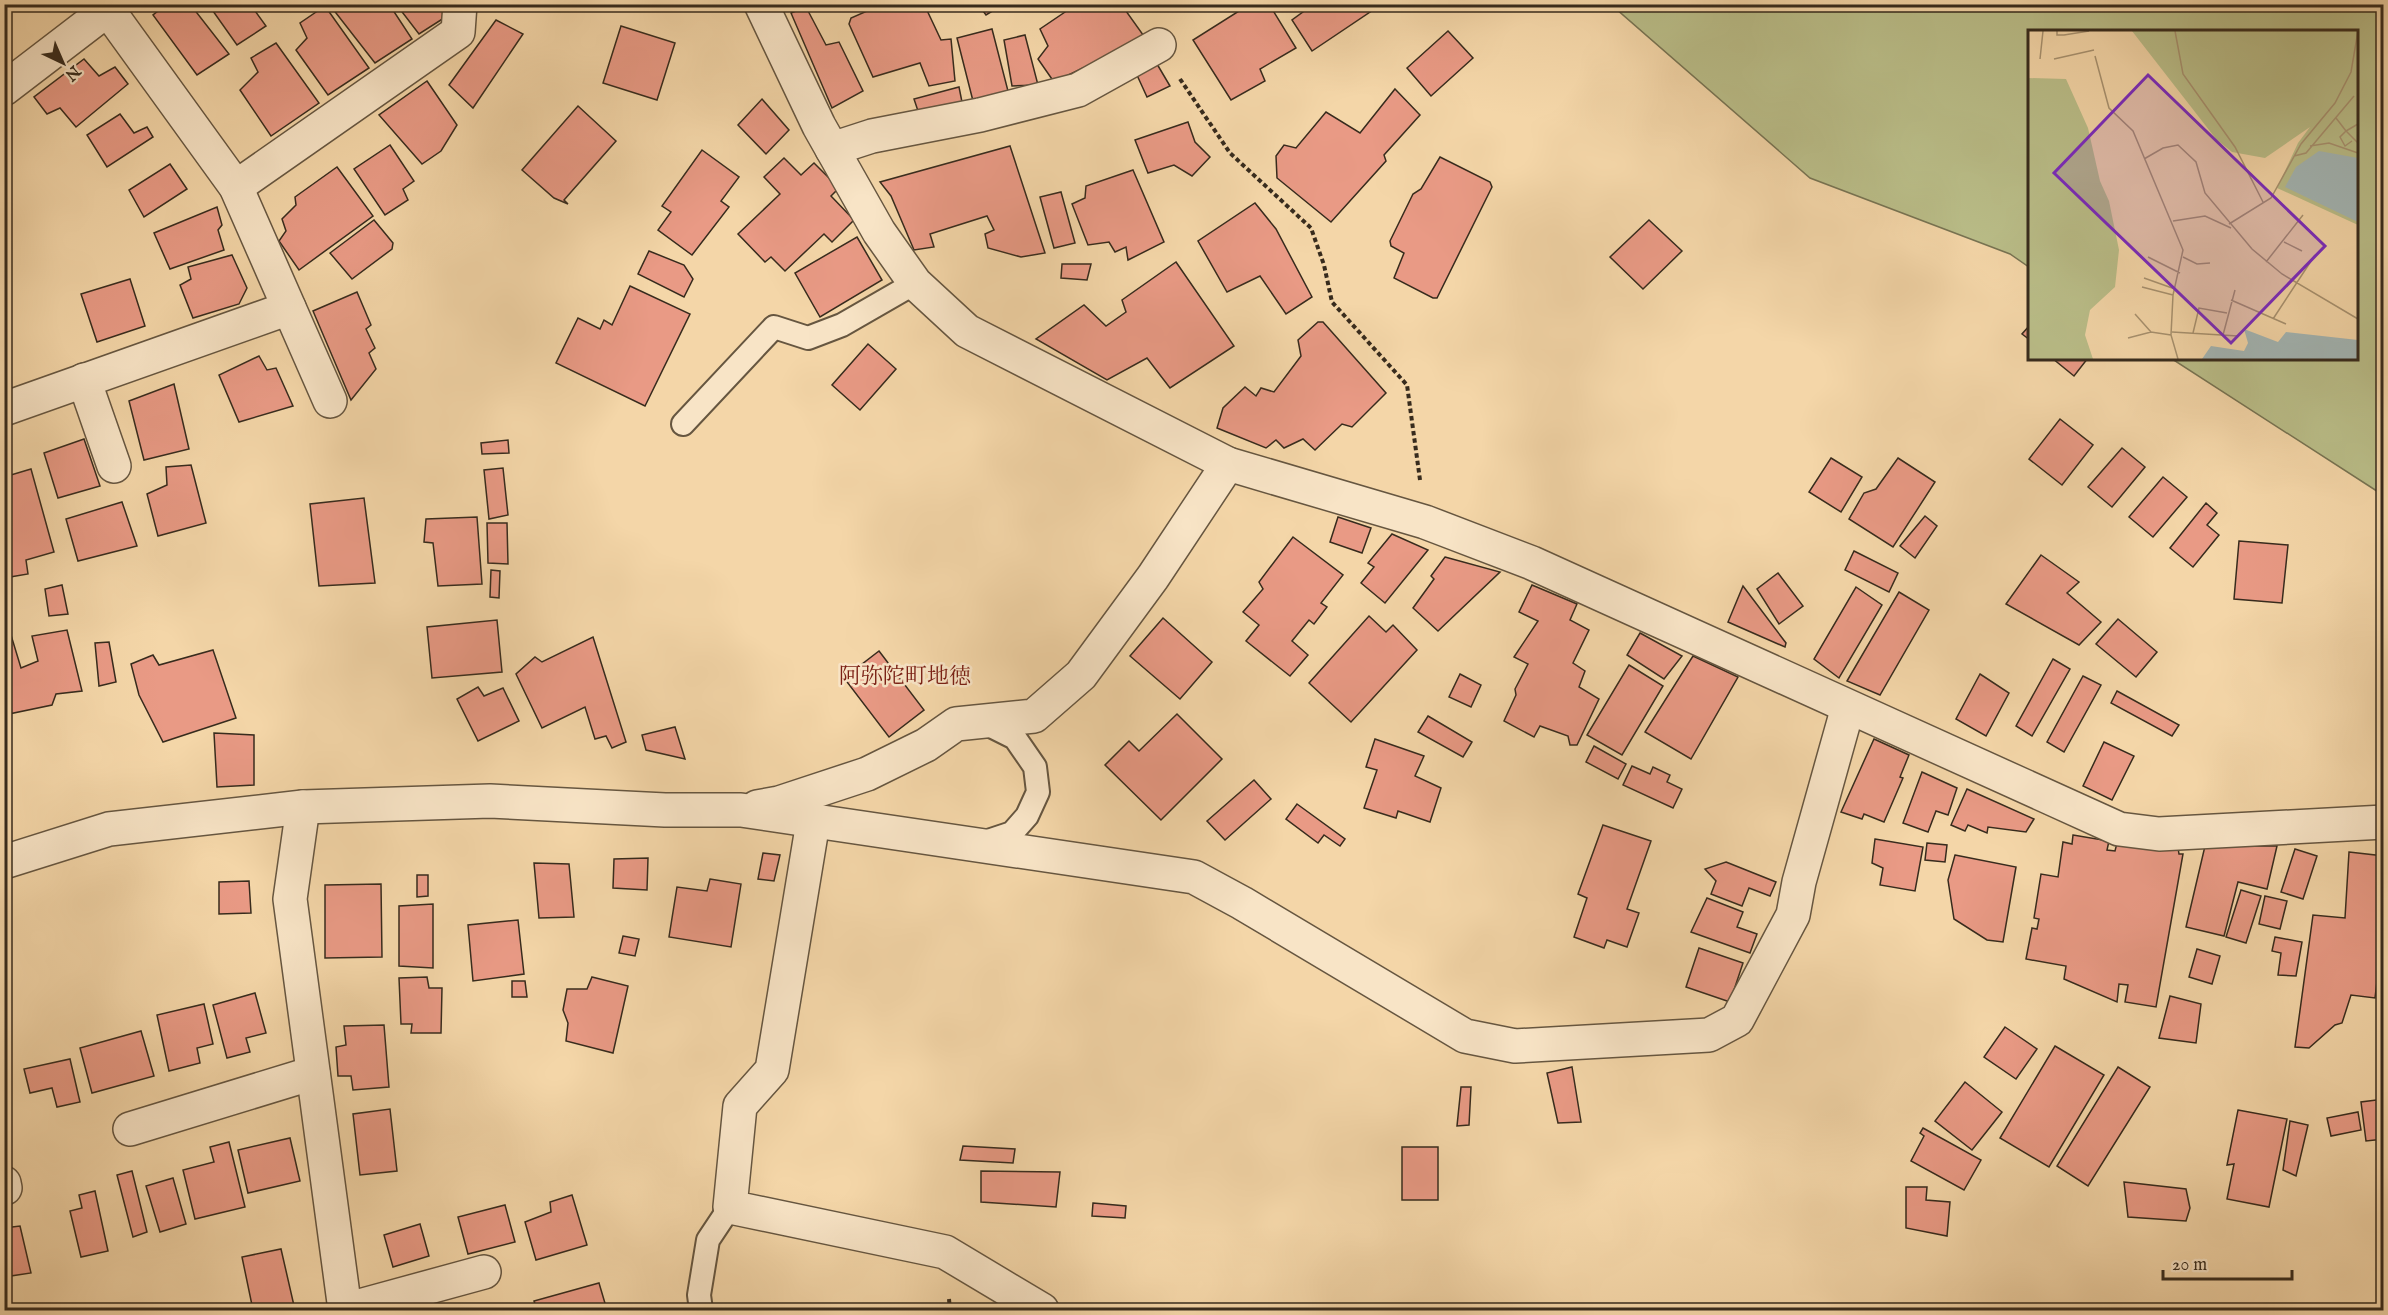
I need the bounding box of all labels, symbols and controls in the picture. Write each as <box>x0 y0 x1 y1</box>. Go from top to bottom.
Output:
inset map <box>2028 30 2358 360</box>
north arrow <box>33 33 93 93</box>
text: N <box>60 60 85 84</box>
district label: 阿弥陀町地徳 <box>839 663 971 691</box>
scale bar <box>2163 1243 2292 1281</box>
text: 20 m <box>2172 1254 2207 1277</box>

